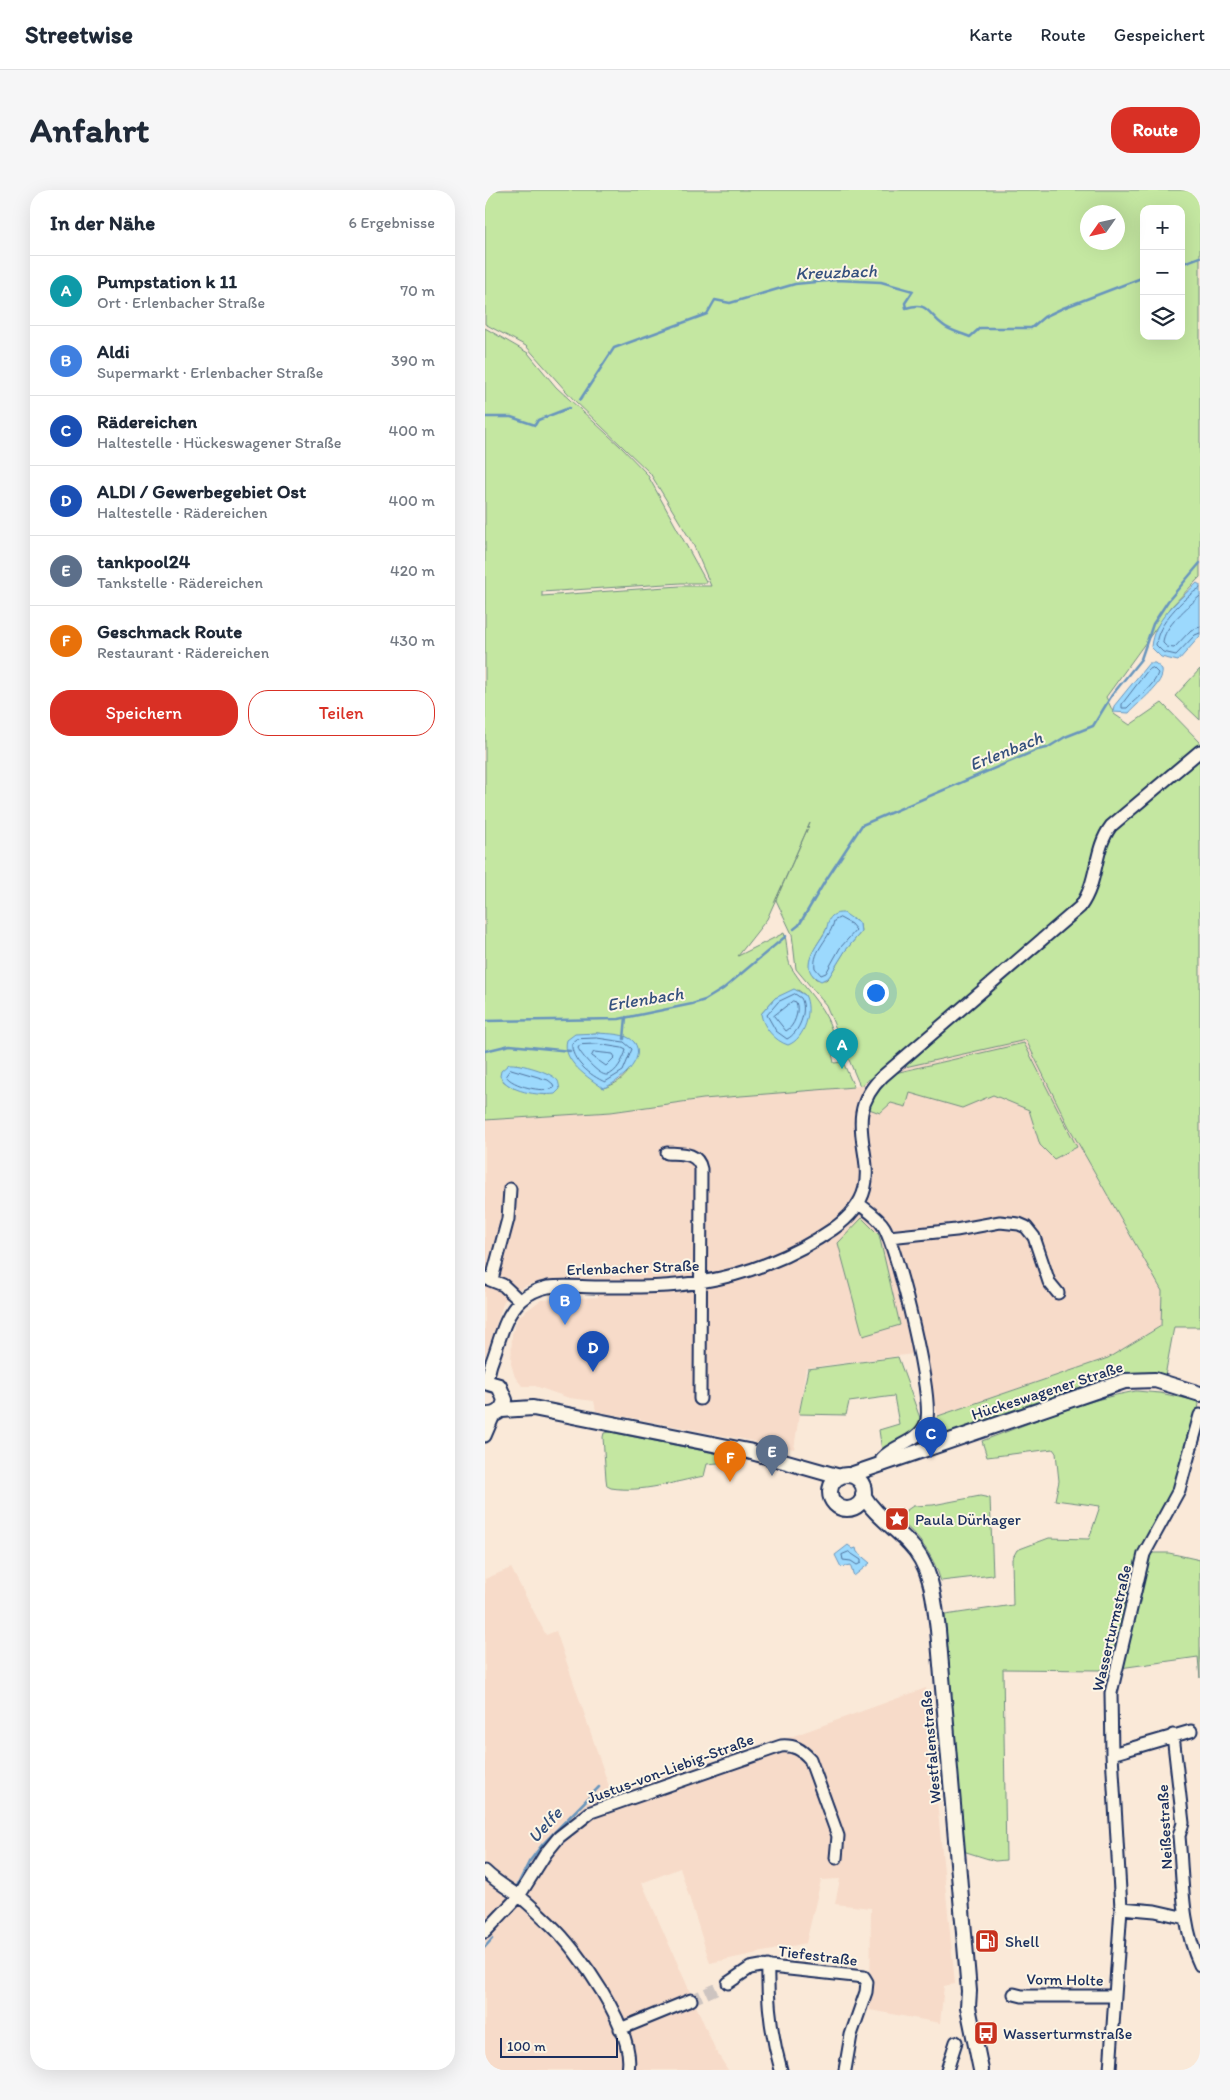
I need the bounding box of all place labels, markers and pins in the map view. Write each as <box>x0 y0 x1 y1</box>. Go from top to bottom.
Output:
pin: A <box>826 1028 858 1069</box>
pin: B <box>549 1284 581 1325</box>
pin: D <box>577 1331 609 1372</box>
pin: C <box>915 1417 947 1458</box>
pin: E <box>756 1435 788 1476</box>
pin: F <box>714 1441 746 1482</box>
place icon: Paula Dürhager <box>884 1506 910 1532</box>
place label: Paula Dürhager <box>915 1510 1021 1529</box>
fuel station icon: Shell <box>974 1928 1000 1954</box>
place label: Shell <box>1005 1932 1040 1951</box>
bus stop icon: Wasserturmstraße <box>973 2020 999 2046</box>
place label: Wasserturmstraße <box>1003 2024 1132 2043</box>

